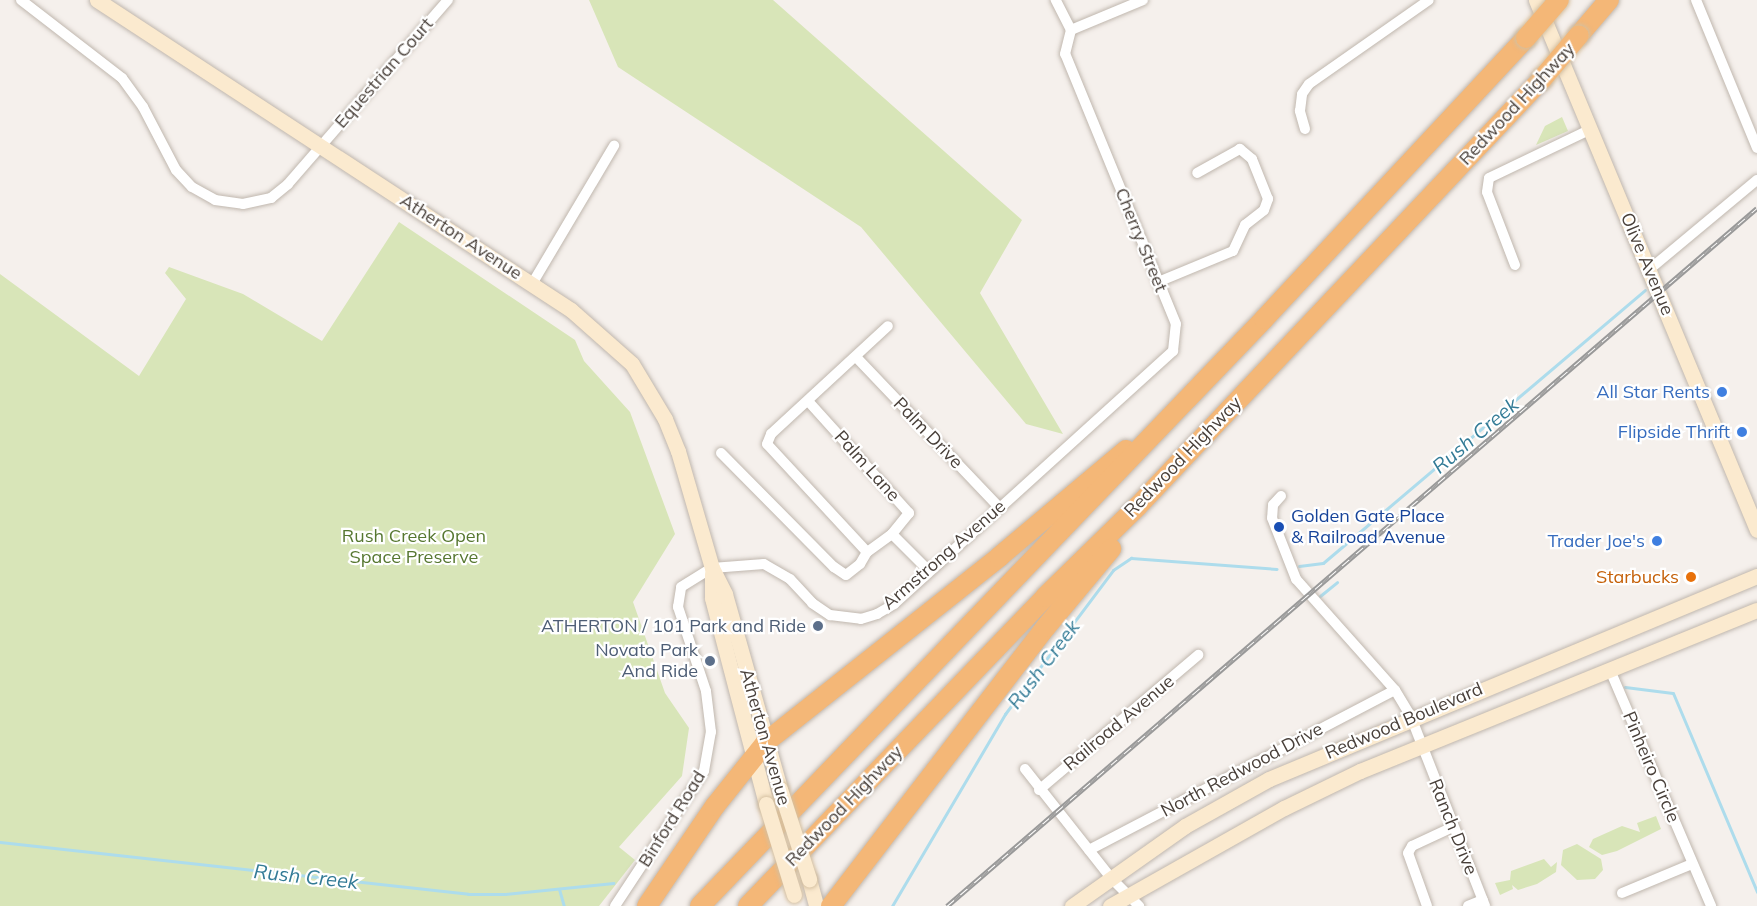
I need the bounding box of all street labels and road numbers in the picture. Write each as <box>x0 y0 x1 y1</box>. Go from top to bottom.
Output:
street label: Equestrian Court <box>330 13 438 133</box>
street label: Redwood Highway <box>1455 38 1579 170</box>
street label: Cherry Street <box>1110 185 1172 295</box>
street label: Atherton Avenue <box>396 190 526 284</box>
street label: Olive Avenue <box>1616 210 1678 318</box>
street label: Redwood Highway <box>1120 392 1246 522</box>
street label: Palm Drive <box>889 393 967 473</box>
street label: Palm Lane <box>830 426 904 506</box>
street label: Armstrong Avenue <box>878 496 1010 614</box>
street label: Atherton Avenue <box>735 666 795 808</box>
street label: Railroad Avenue <box>1059 671 1179 775</box>
street label: Redwood Boulevard <box>1322 678 1486 764</box>
street label: Pinheiro Circle <box>1618 708 1684 826</box>
street label: North Redwood Drive <box>1157 718 1327 822</box>
street label: Redwood Highway <box>781 741 907 871</box>
street label: Binford Road <box>634 767 710 871</box>
street label: Ranch Drive <box>1424 776 1482 878</box>

